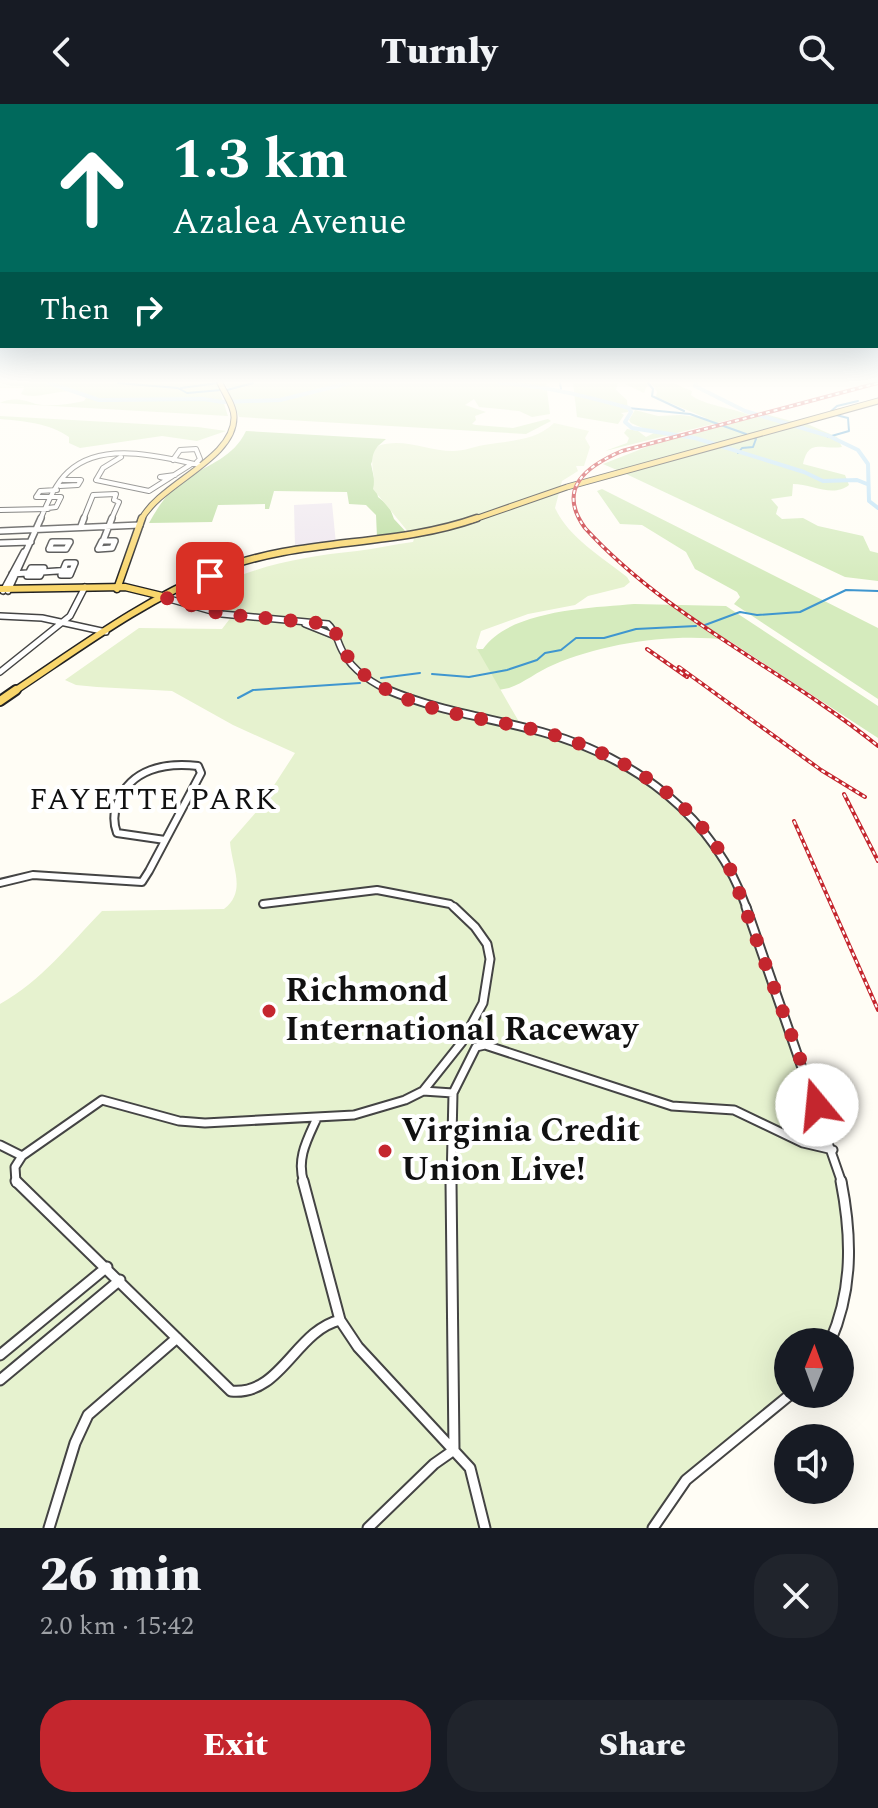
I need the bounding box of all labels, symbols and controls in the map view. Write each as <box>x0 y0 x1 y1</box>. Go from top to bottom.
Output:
text: Turnly <box>381 25 497 80</box>
icon: back <box>40 30 84 74</box>
icon: search <box>794 30 838 74</box>
text: 1.3 km <box>172 118 348 203</box>
icon: ahead <box>40 136 144 240</box>
text: Azalea Avenue <box>172 195 407 250</box>
text: Then <box>40 287 110 333</box>
icon: right <box>126 288 170 332</box>
pin <box>176 542 244 610</box>
icon: arrive <box>188 554 232 598</box>
district label: FAYETTE PARK <box>29 777 279 823</box>
place label: Richmond International Raceway <box>285 965 640 1056</box>
marker: Richmond International Raceway <box>260 1002 278 1020</box>
position arrow <box>775 1063 859 1147</box>
place label: Virginia Credit Union Live! <box>401 1105 640 1196</box>
marker: Virginia Credit Union Live! <box>376 1142 394 1160</box>
north arrow <box>774 1328 854 1408</box>
map controls <box>774 1328 854 1504</box>
button: sound <box>774 1424 854 1504</box>
text: 26 min <box>40 1539 202 1612</box>
button: close <box>754 1554 838 1638</box>
text: 2.0 km · 15:42 <box>40 1606 194 1646</box>
button: Exit <box>40 1700 431 1792</box>
button: Share <box>447 1700 838 1792</box>

